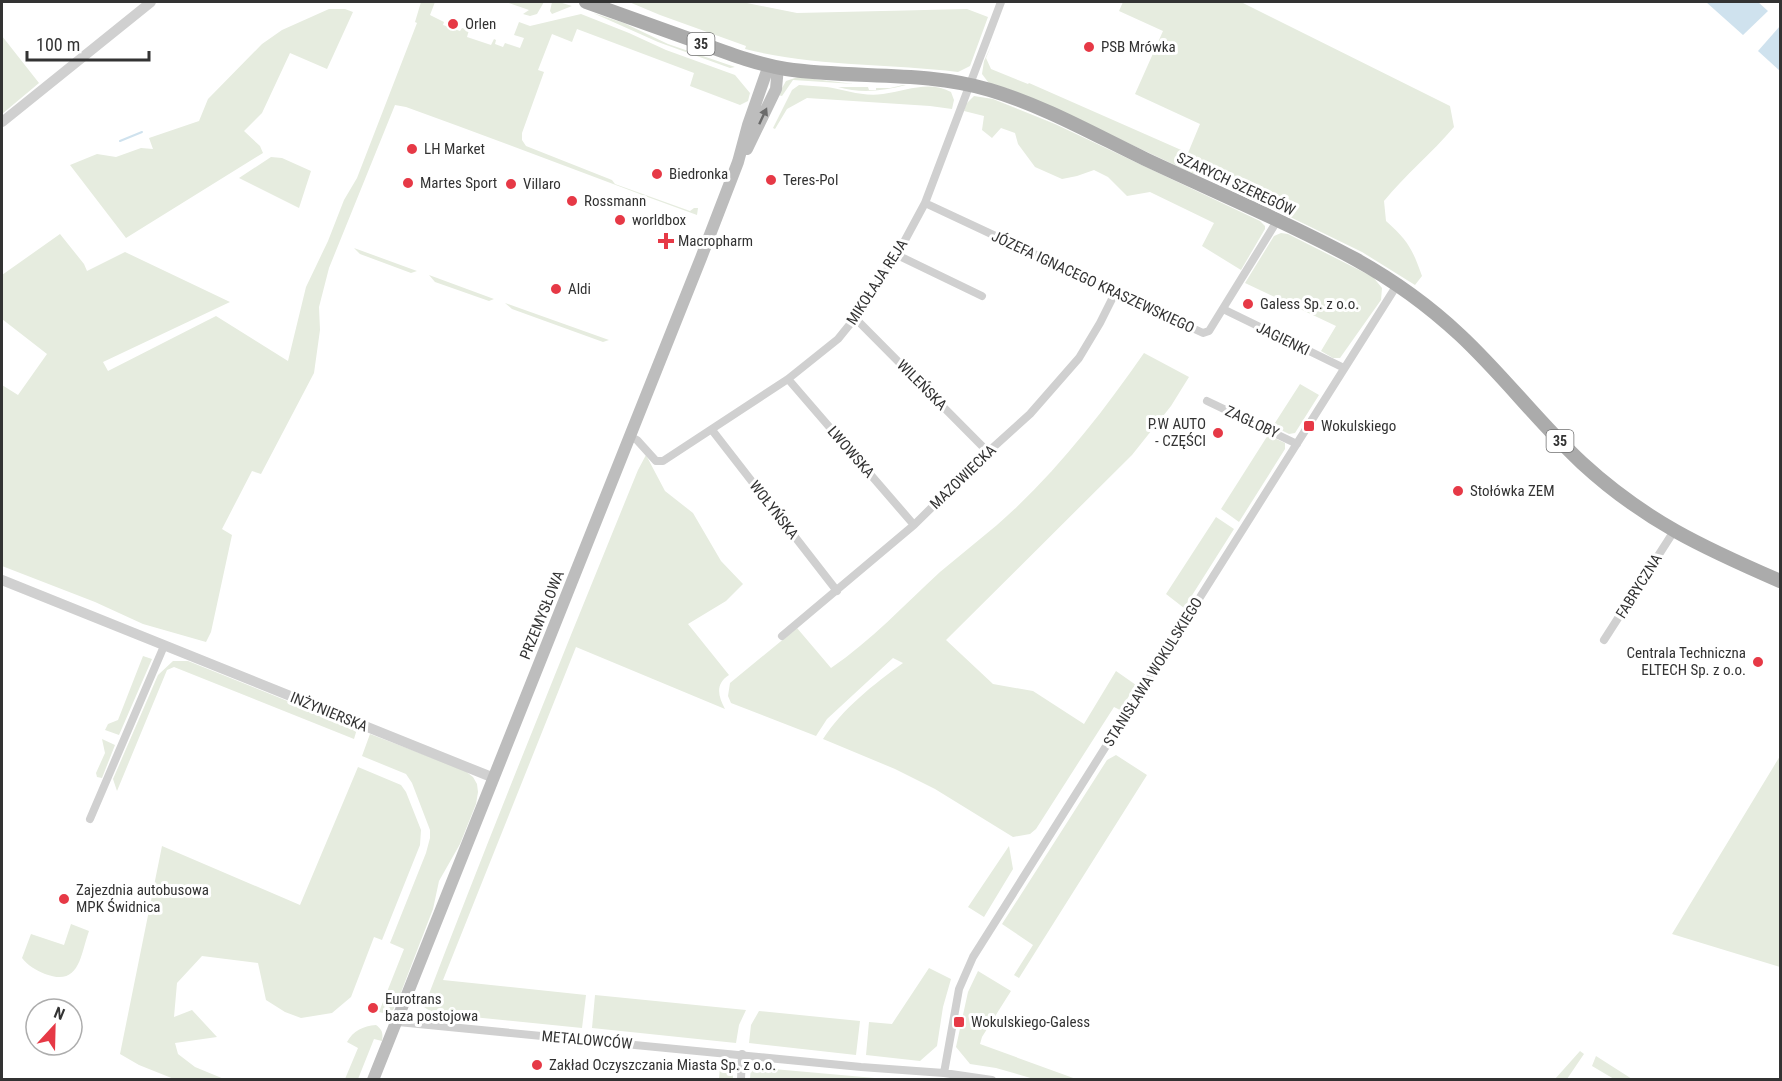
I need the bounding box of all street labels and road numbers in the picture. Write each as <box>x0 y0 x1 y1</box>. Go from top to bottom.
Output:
road number: 35 <box>688 33 714 55</box>
street label: SZARYCH SZEREGÓW <box>1174 149 1299 220</box>
street label: JÓZEFA IGNACEGO KRASZEWSKIEGO <box>989 227 1197 337</box>
street label: MIKOŁAJA REJA <box>843 236 911 328</box>
street label: JAGIENKI <box>1253 318 1313 360</box>
street label: WILEŃSKA <box>893 356 951 414</box>
street label: ZAGŁOBY <box>1222 402 1282 442</box>
street label: LWOWSKA <box>824 422 879 482</box>
road number: 35 <box>1546 430 1574 452</box>
street label: MAZOWIECKA <box>926 441 1000 513</box>
street label: WOŁYŃSKA <box>746 477 803 543</box>
street label: FABRYCZNA <box>1612 550 1666 622</box>
street label: PRZEMYSŁOWA <box>516 568 568 662</box>
street label: STANISŁAWA WOKULSKIEGO <box>1100 594 1206 750</box>
street label: INŻYNIERSKA <box>288 688 371 736</box>
street label: METALOWCÓW <box>541 1027 634 1053</box>

